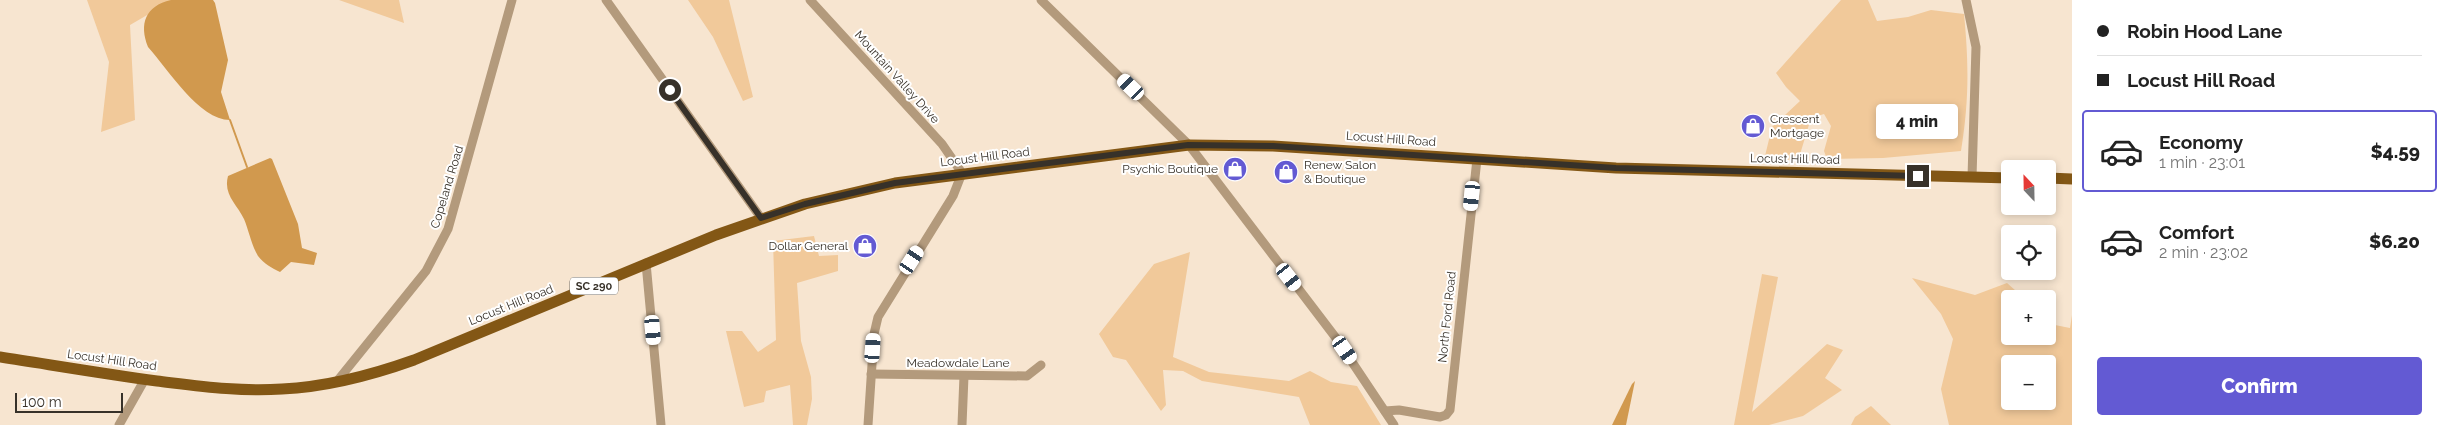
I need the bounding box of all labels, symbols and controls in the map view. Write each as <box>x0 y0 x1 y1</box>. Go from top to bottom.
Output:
text: Robin Hood Lane <box>2127 20 2282 42</box>
street label: Mountain Valley Drive <box>852 28 942 126</box>
text: Locust Hill Road <box>2127 69 2275 91</box>
car <box>1115 71 1147 103</box>
route start <box>659 79 681 101</box>
callout: 4 min <box>1877 104 1959 138</box>
place label: Crescent Mortgage <box>1770 112 1824 140</box>
text: 4 min <box>1896 112 1938 131</box>
shop icon: Crescent Mortgage <box>1740 113 1766 139</box>
street label: Locust Hill Road <box>1346 129 1436 149</box>
icon: car <box>2099 129 2144 174</box>
text: Economy <box>2159 131 2243 153</box>
text: $4.59 <box>2371 140 2420 162</box>
street label: Copeland Road <box>428 144 466 230</box>
street label: Locust Hill Road <box>939 145 1031 169</box>
street label: Locust Hill Road <box>1750 151 1840 167</box>
text: 1 min · 23:01 <box>2159 153 2245 172</box>
shop icon: Psychic Boutique <box>1222 156 1248 182</box>
place label: Renew Salon & Boutique <box>1304 158 1376 186</box>
shop icon: Renew Salon & Boutique <box>1273 159 1299 185</box>
north arrow <box>2001 160 2056 215</box>
map controls <box>2001 160 2056 410</box>
place label: Psychic Boutique <box>1122 162 1218 176</box>
route end <box>1907 165 1929 187</box>
car <box>1462 180 1481 212</box>
icon: car <box>2099 219 2144 264</box>
text: Comfort <box>2159 221 2234 243</box>
button: locate <box>2001 225 2056 280</box>
text: $6.20 <box>2369 230 2420 252</box>
shop icon: Dollar General <box>852 233 878 259</box>
place label: Dollar General <box>769 239 849 253</box>
car <box>897 243 926 277</box>
text: 2 min · 23:02 <box>2159 243 2248 262</box>
car <box>1273 261 1304 293</box>
street label: North Ford Road <box>1435 271 1459 363</box>
road number: SC 290 <box>570 278 618 294</box>
street label: Locust Hill Road <box>467 282 555 328</box>
button: + <box>2001 290 2056 345</box>
car <box>644 314 661 346</box>
car <box>864 333 881 363</box>
car <box>1330 333 1359 367</box>
street label: Locust Hill Road <box>66 347 158 373</box>
button: − <box>2001 355 2056 410</box>
street label: Meadowdale Lane <box>907 356 1009 370</box>
button: Confirm <box>2097 357 2422 415</box>
scale bar <box>15 390 122 413</box>
text: 100 m <box>22 394 62 410</box>

